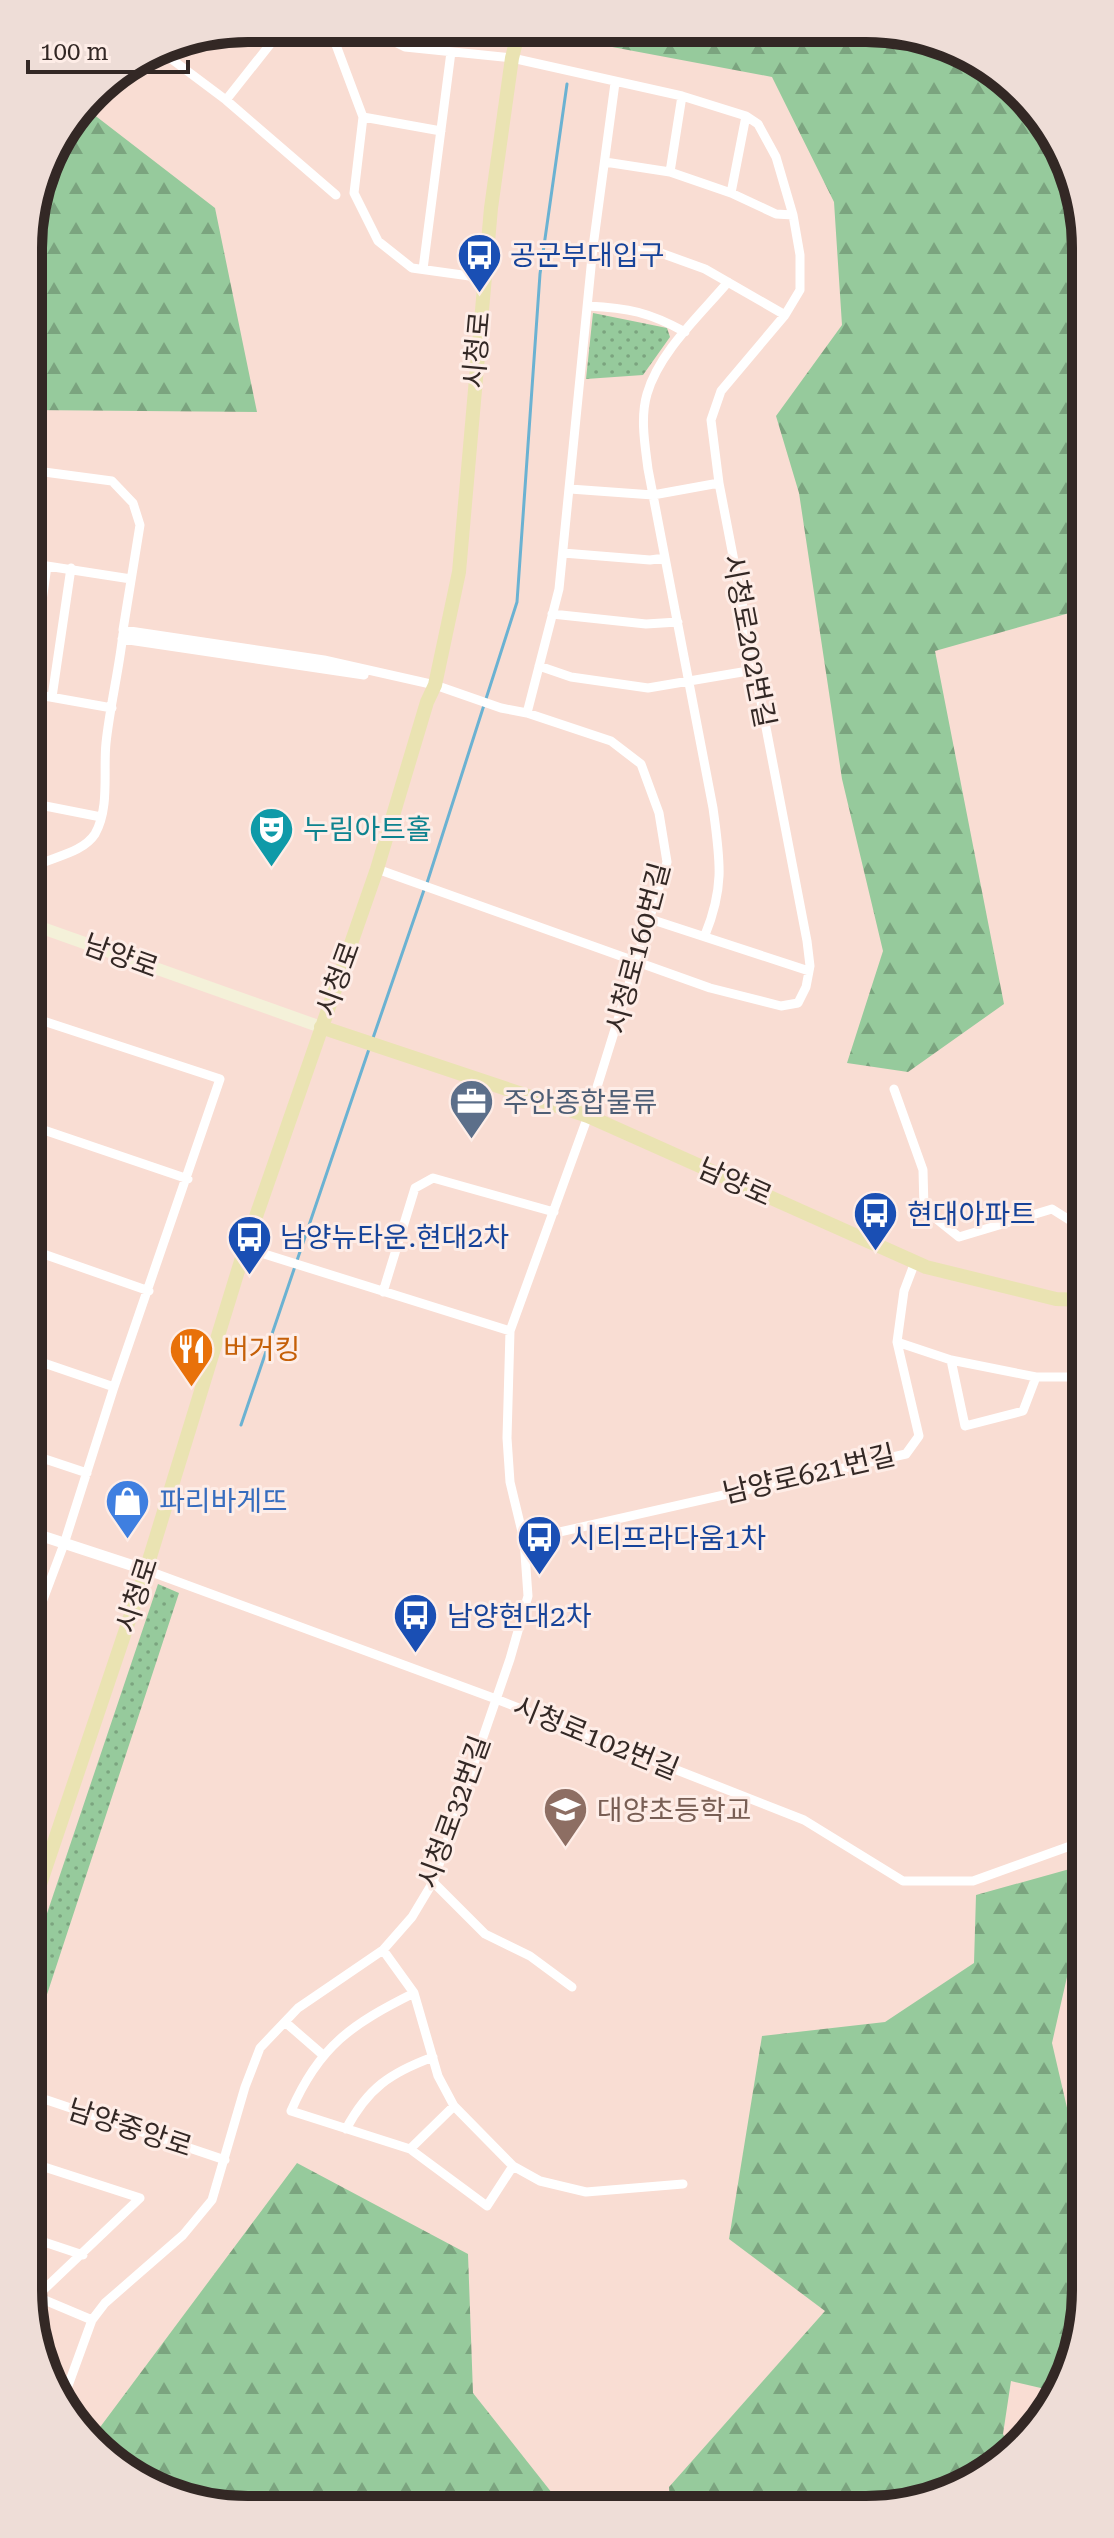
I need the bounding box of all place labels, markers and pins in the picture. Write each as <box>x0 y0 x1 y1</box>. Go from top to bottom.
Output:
bus stop icon: 공군부대입구 <box>455 231 503 294</box>
place label: 공군부대입구 <box>510 239 665 272</box>
theatre icon: 누림아트홀 <box>248 805 296 868</box>
place label: 누림아트홀 <box>303 813 432 846</box>
office icon: 주안종합물류 <box>448 1078 496 1141</box>
place label: 주안종합물류 <box>503 1086 658 1119</box>
bus stop icon: 현대아파트 <box>852 1190 900 1253</box>
place label: 현대아파트 <box>907 1198 1036 1231</box>
bus stop icon: 남양뉴타운.현대2차 <box>225 1213 273 1276</box>
place label: 남양뉴타운.현대2차 <box>280 1221 509 1254</box>
restaurant icon: 버거킹 <box>168 1325 216 1388</box>
place label: 버거킹 <box>223 1333 300 1366</box>
shop icon: 파리바게뜨 <box>104 1477 152 1540</box>
place label: 파리바게뜨 <box>159 1485 288 1518</box>
bus stop icon: 시티프라다움1차 <box>515 1514 563 1577</box>
place label: 시티프라다움1차 <box>570 1522 766 1555</box>
bus stop icon: 남양현대2차 <box>392 1592 440 1655</box>
place label: 남양현대2차 <box>447 1600 592 1633</box>
school or university icon: 대양초등학교 <box>542 1786 590 1849</box>
place label: 대양초등학교 <box>597 1794 752 1827</box>

